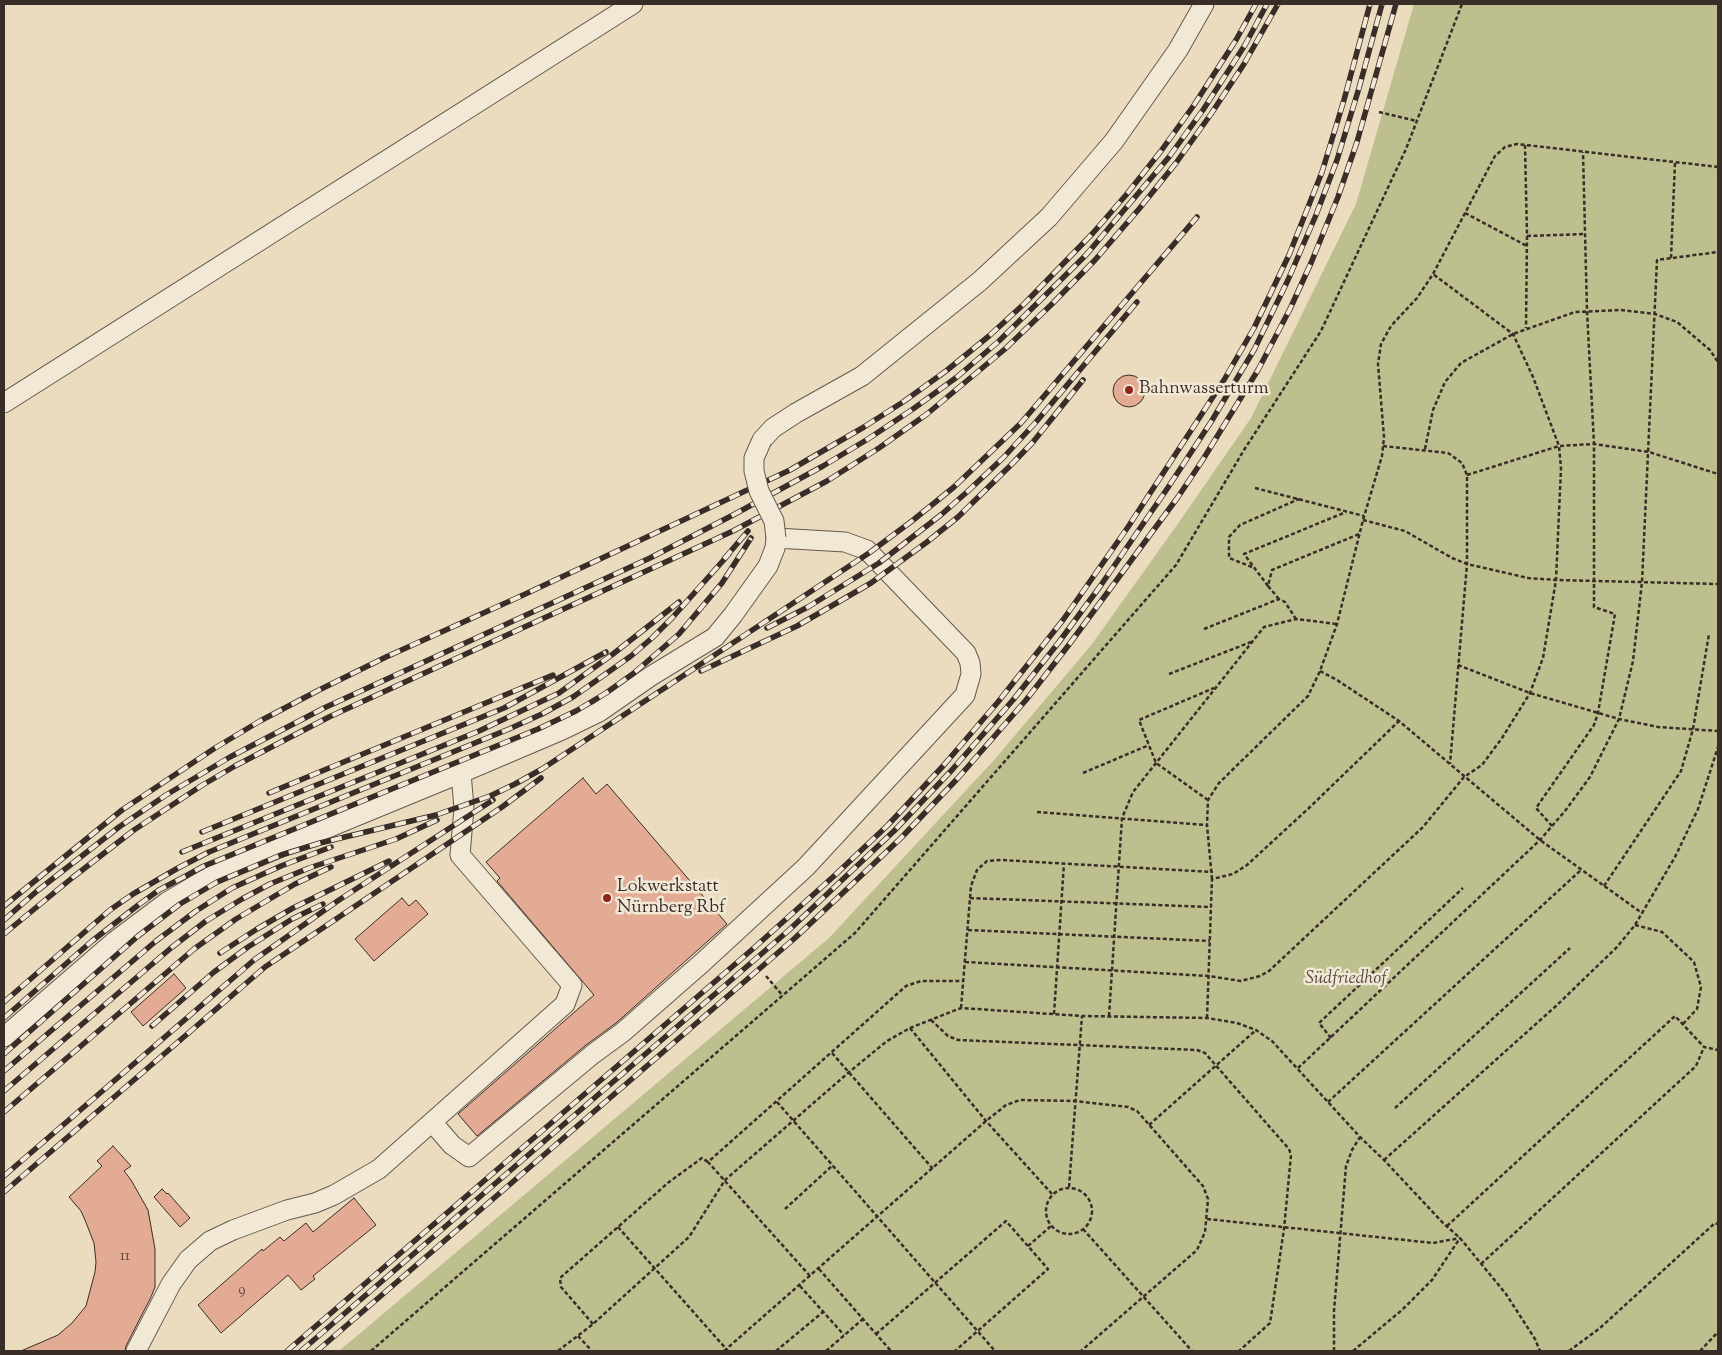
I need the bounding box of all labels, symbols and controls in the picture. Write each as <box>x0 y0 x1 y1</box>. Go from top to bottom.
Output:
place label: Bahnwasserturm <box>1139 379 1269 401</box>
marker: Bahnwasserturm <box>1123 384 1135 396</box>
place label: Lokwerkstatt Nürnberg Rbf <box>617 877 725 920</box>
marker: Lokwerkstatt Nürnberg Rbf <box>601 892 613 904</box>
park label: Südfriedhof <box>1305 969 1387 991</box>
house number: 11 <box>120 1248 130 1266</box>
house number: 9 <box>238 1282 246 1300</box>

